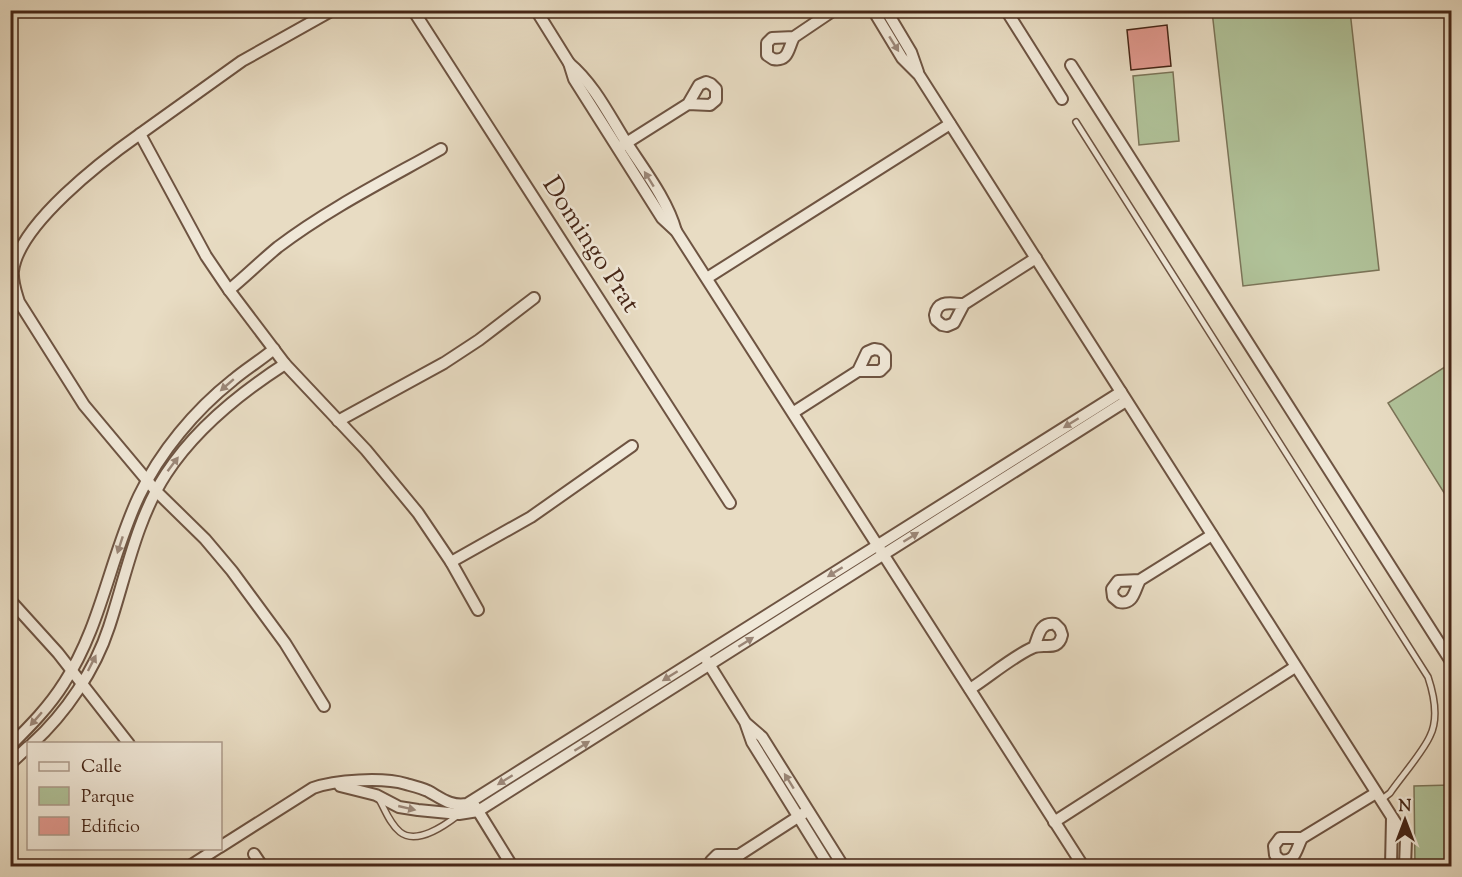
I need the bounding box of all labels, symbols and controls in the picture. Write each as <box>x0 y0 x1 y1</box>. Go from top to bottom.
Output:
one-way arrow <box>888 36 899 53</box>
street label: Domingo Prat <box>532 170 648 320</box>
one-way arrow <box>644 171 655 188</box>
one-way arrow <box>220 378 235 392</box>
one-way arrow <box>1063 418 1080 429</box>
one-way arrow <box>166 457 178 472</box>
one-way arrow <box>903 532 919 543</box>
one-way arrow <box>114 536 124 554</box>
one-way arrow <box>827 567 844 578</box>
one-way arrow <box>738 636 755 647</box>
one-way arrow <box>87 655 97 672</box>
one-way arrow <box>662 671 679 682</box>
one-way arrow <box>30 711 43 727</box>
one-way arrow <box>574 741 590 752</box>
legend <box>27 742 222 850</box>
text: Calle <box>81 755 122 781</box>
one-way arrow <box>784 773 795 789</box>
one-way arrow <box>497 774 513 785</box>
text: Parque <box>81 785 134 811</box>
north arrow <box>1375 790 1435 850</box>
text: N <box>1399 796 1412 819</box>
one-way arrow <box>397 804 416 813</box>
text: Edificio <box>81 815 140 841</box>

